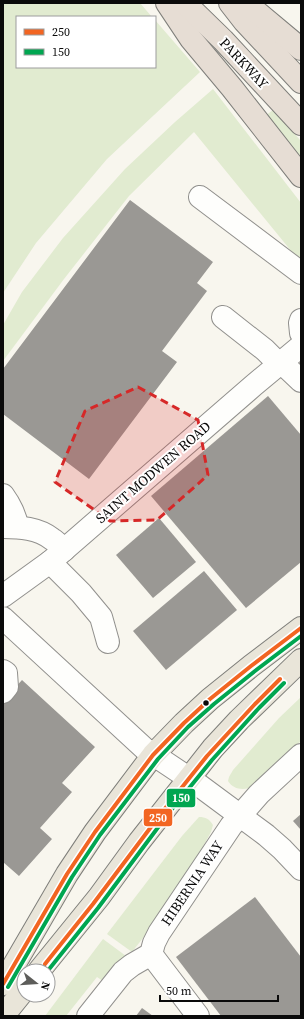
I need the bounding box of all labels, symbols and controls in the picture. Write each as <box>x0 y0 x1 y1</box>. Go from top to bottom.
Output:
legend <box>16 16 156 68</box>
text: 250 <box>52 24 70 40</box>
street label: PARKWAY <box>215 33 273 93</box>
text: 150 <box>52 44 70 60</box>
street label: SAINT MODWEN ROAD <box>91 416 215 528</box>
unlabelled marker <box>201 698 211 708</box>
line badge: 150 <box>166 788 196 808</box>
text: 150 <box>172 791 190 806</box>
line badge: 250 <box>143 808 173 827</box>
text: 250 <box>149 811 167 826</box>
street label: HIBERNIA WAY <box>156 836 228 929</box>
north arrow <box>16 963 56 1003</box>
scale bar <box>160 977 278 1003</box>
text: N <box>37 980 53 992</box>
text: 50 m <box>166 983 192 999</box>

